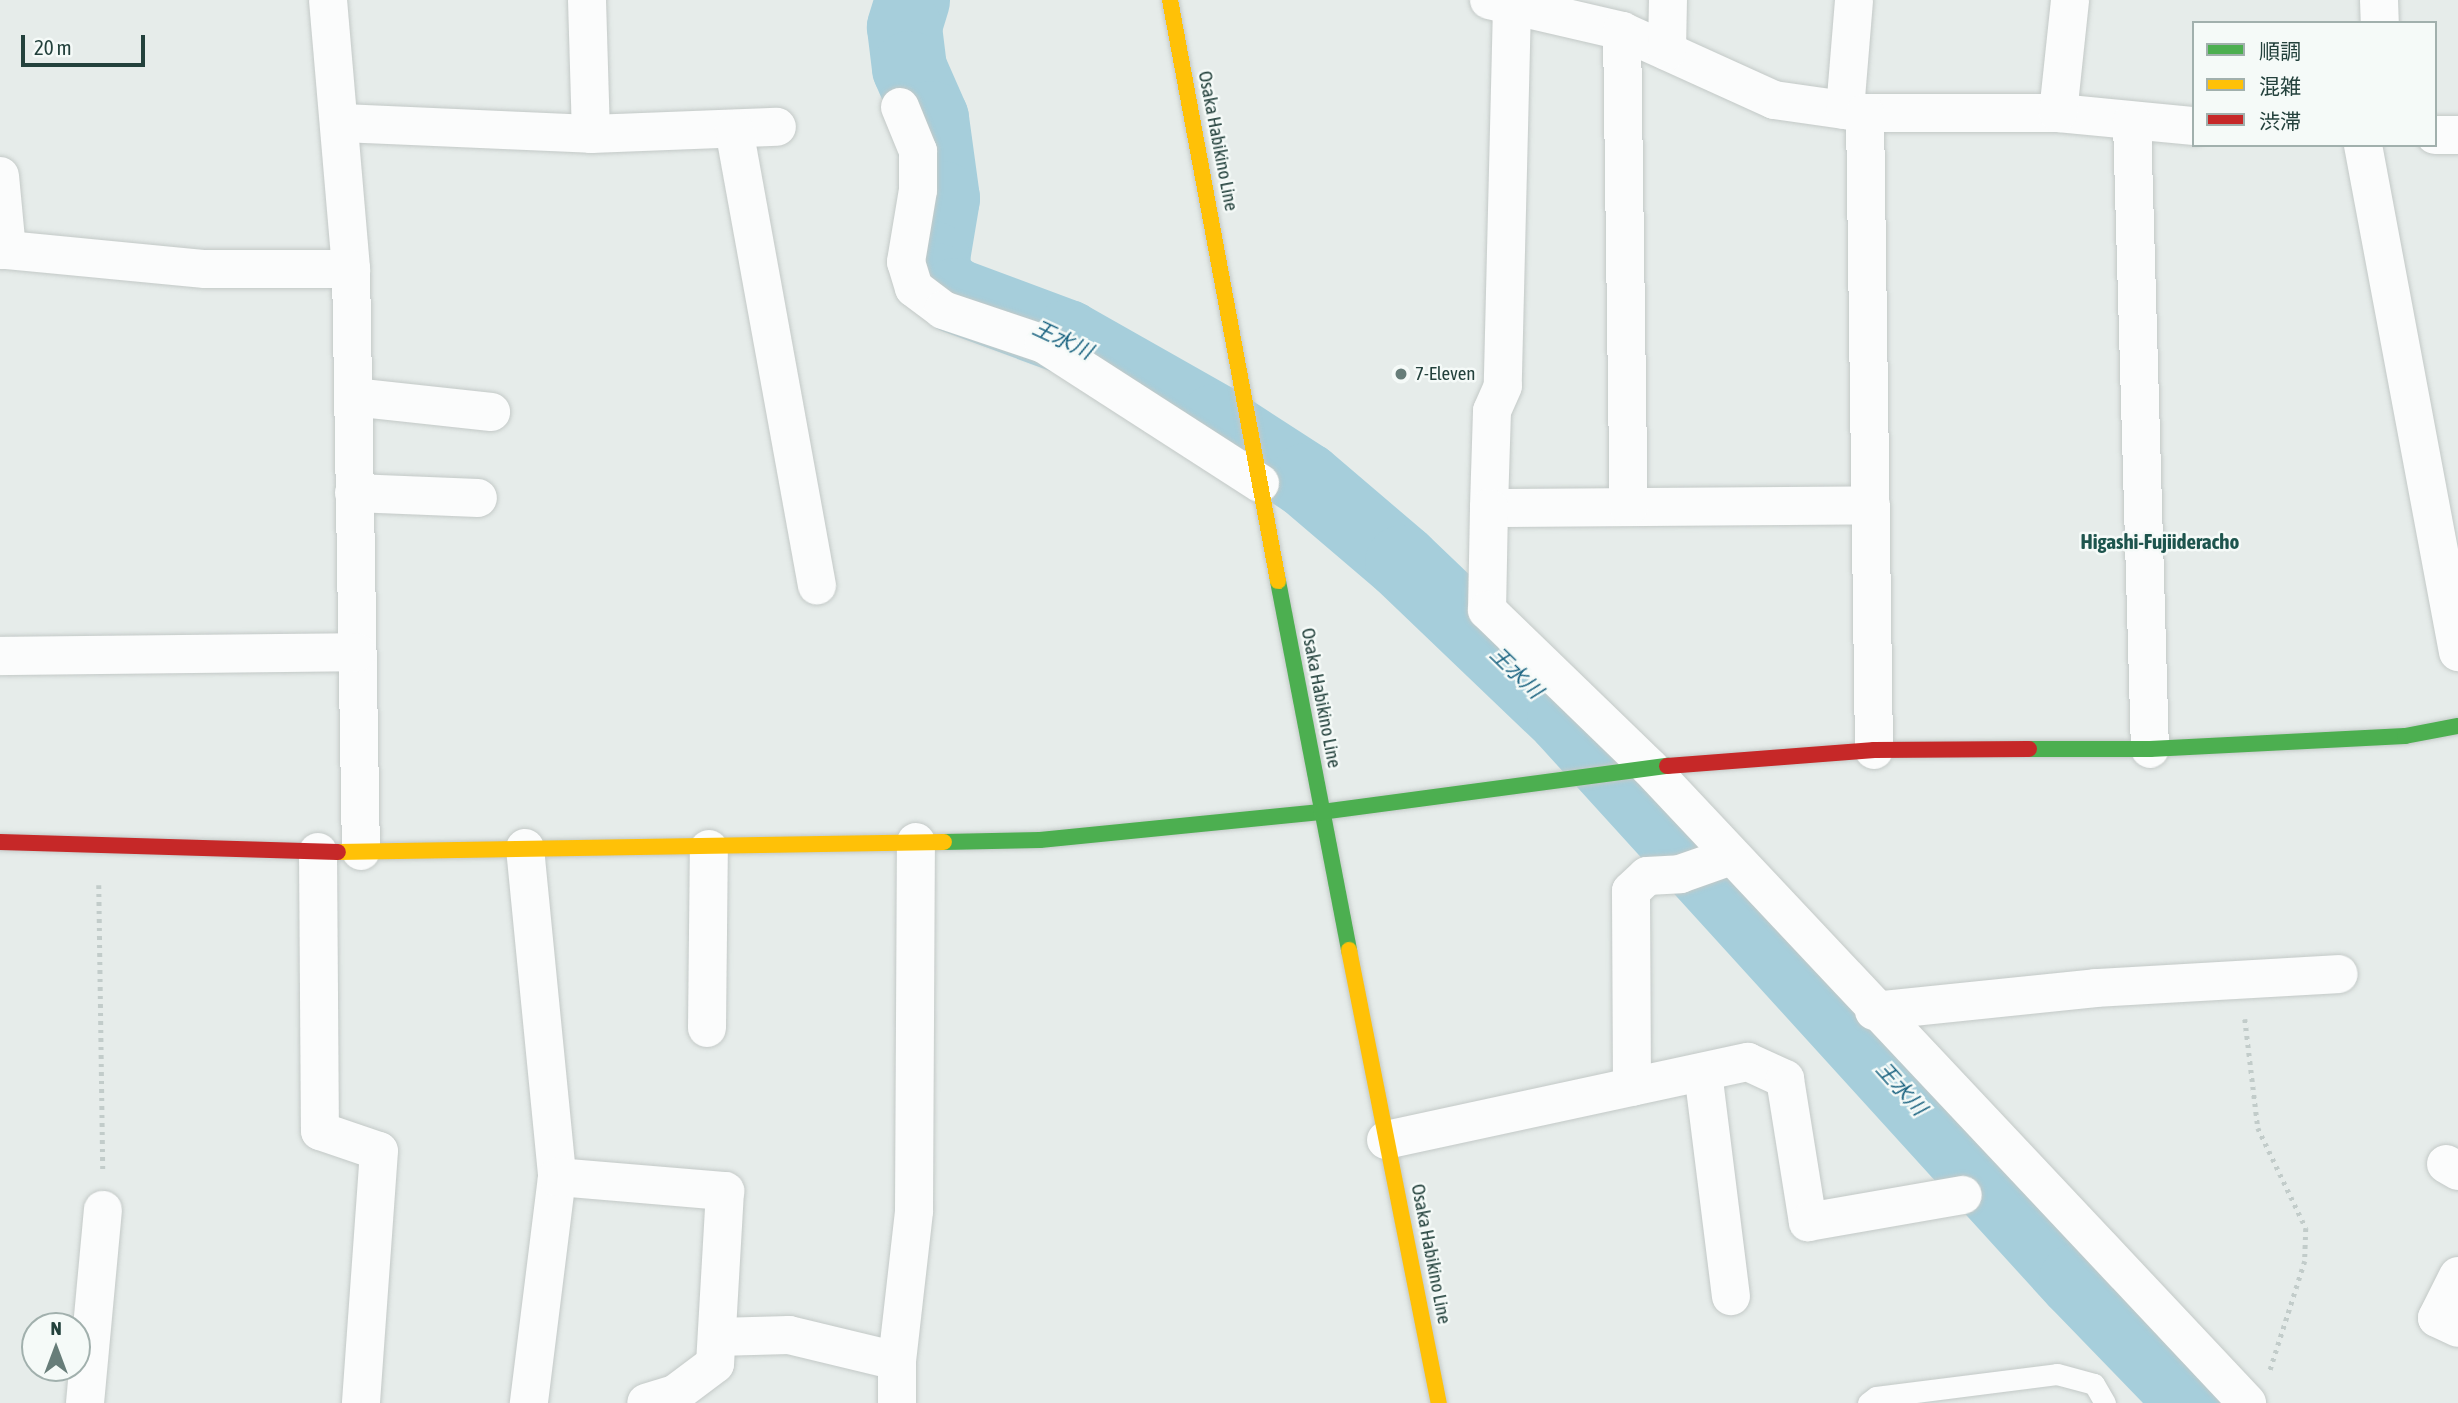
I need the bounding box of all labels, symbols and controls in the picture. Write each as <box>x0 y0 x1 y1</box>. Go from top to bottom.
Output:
scale bar <box>24 21 149 65</box>
legend <box>2192 21 2437 147</box>
text: 20 m <box>34 35 72 59</box>
text: 順調 <box>2259 39 2301 63</box>
street label: Osaka Habikino Line <box>1193 69 1243 213</box>
text: 混雑 <box>2259 74 2301 98</box>
text: 渋滞 <box>2259 109 2301 133</box>
water label: 王水川 <box>1029 314 1097 364</box>
place label: 7-Eleven <box>1415 363 1476 385</box>
marker: 7-Eleven <box>1393 366 1409 382</box>
district label: Higashi-Fujiideracho <box>2081 528 2239 554</box>
street label: Osaka Habikino Line <box>1296 626 1346 770</box>
water label: 王水川 <box>1486 641 1548 703</box>
water label: 王水川 <box>1872 1056 1932 1120</box>
street label: Osaka Habikino Line <box>1406 1182 1456 1326</box>
north arrow <box>21 1312 91 1382</box>
text: N <box>50 1317 62 1339</box>

